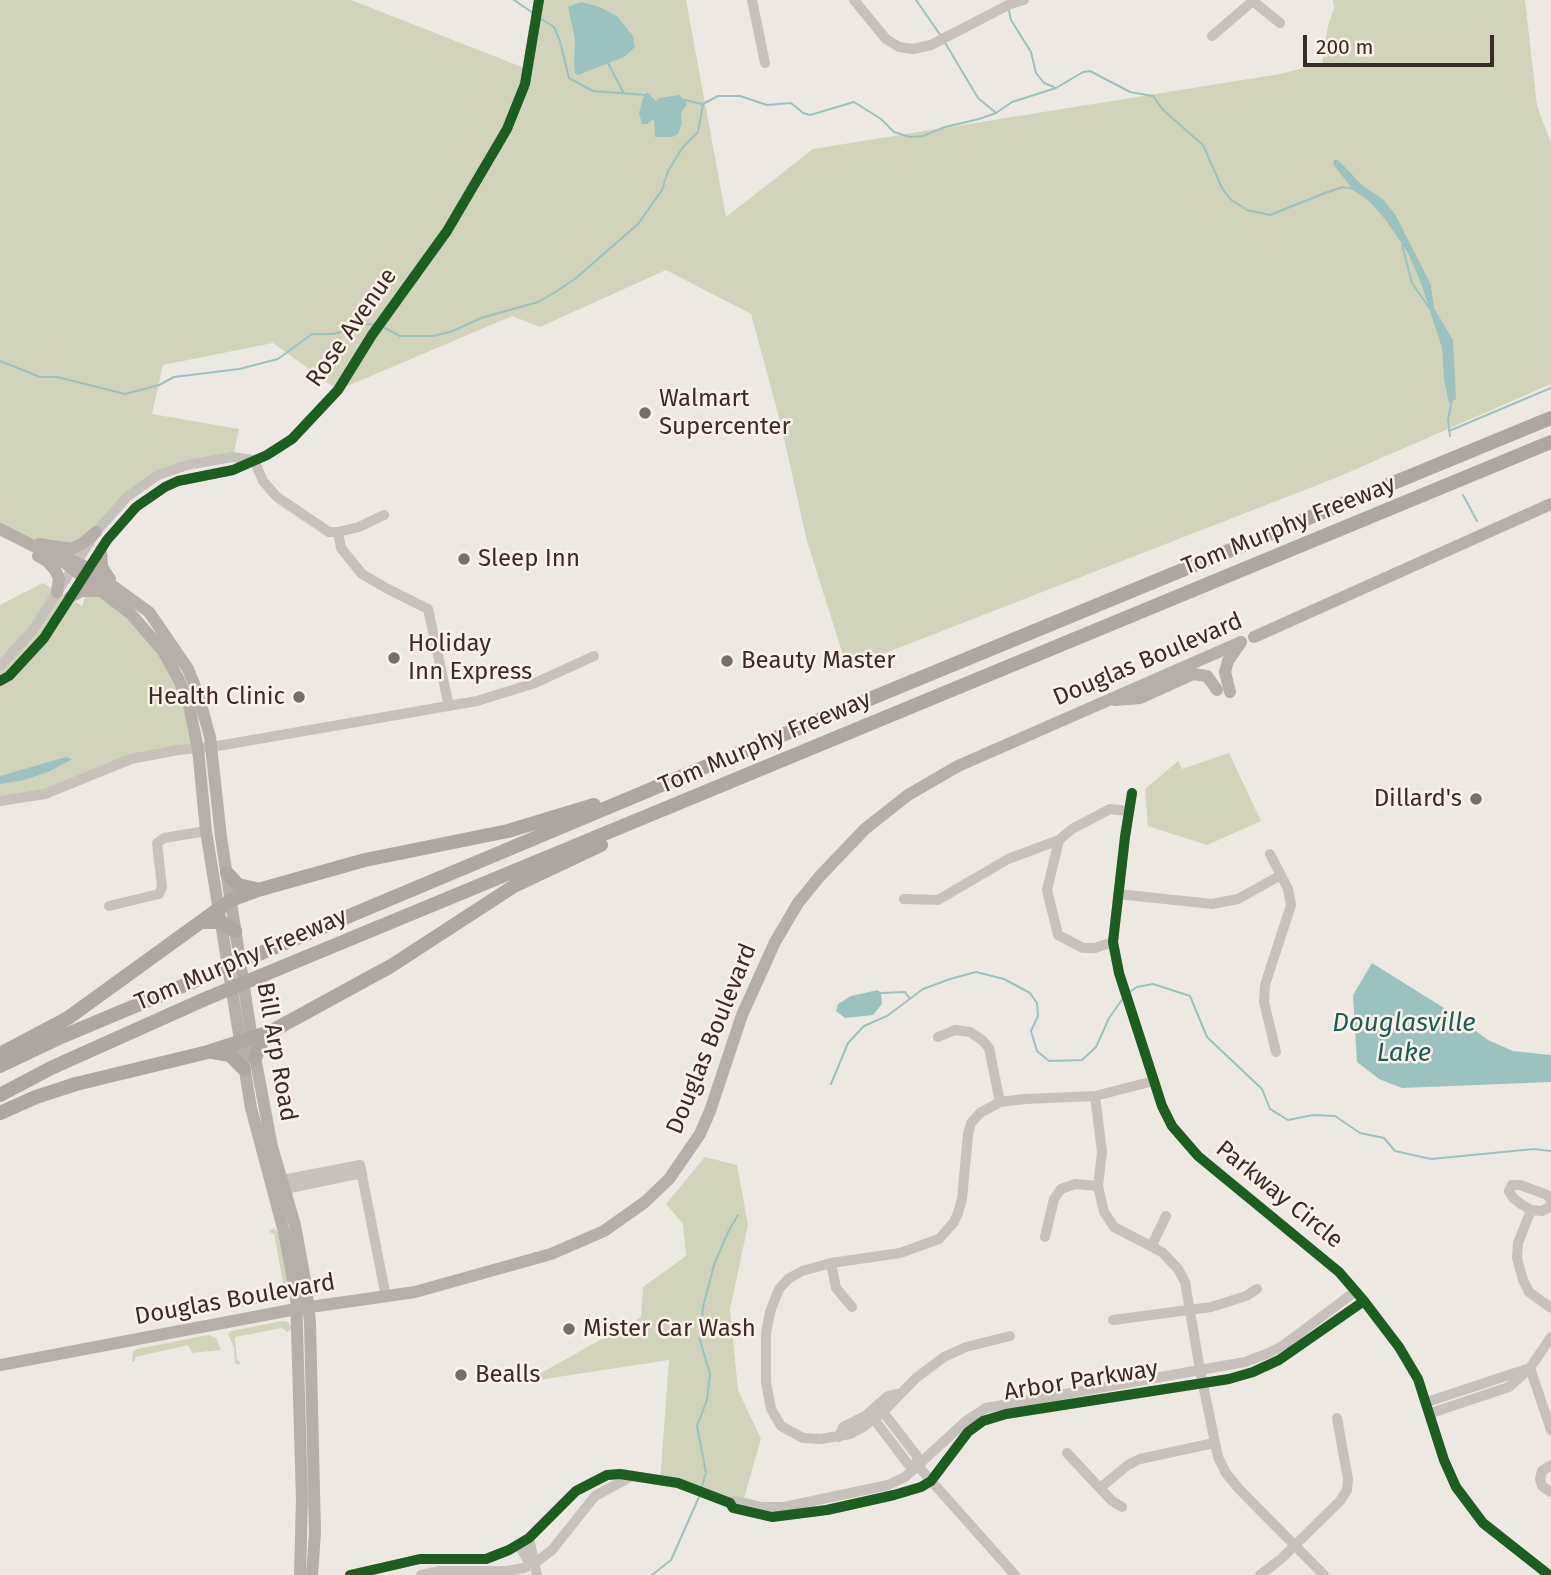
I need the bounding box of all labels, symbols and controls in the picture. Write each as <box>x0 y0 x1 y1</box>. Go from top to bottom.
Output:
scale bar <box>1306 21 1497 65</box>
text: 200 m <box>1316 34 1373 60</box>
street label: Rose Avenue <box>300 263 404 393</box>
place label: Walmart Supercenter <box>659 385 791 441</box>
marker: Walmart Supercenter <box>637 405 653 421</box>
street label: Tom Murphy Freeway <box>1178 470 1400 582</box>
place label: Sleep Inn <box>478 545 580 573</box>
marker: Sleep Inn <box>456 551 472 567</box>
street label: Douglas Boulevard <box>1049 607 1247 713</box>
place label: Holiday Inn Express <box>408 630 532 686</box>
place label: Beauty Master <box>741 647 896 675</box>
marker: Holiday Inn Express <box>386 650 402 666</box>
marker: Beauty Master <box>719 653 735 669</box>
place label: Health Clinic <box>148 683 285 711</box>
street label: Tom Murphy Freeway <box>655 685 875 801</box>
marker: Health Clinic <box>291 689 307 705</box>
place label: Dillard's <box>1374 785 1462 813</box>
marker: Dillard's <box>1468 791 1484 807</box>
street label: Tom Murphy Freeway <box>131 902 351 1018</box>
street label: Douglas Boulevard <box>661 939 763 1139</box>
street label: Bill Arp Road <box>250 980 302 1124</box>
water label: Douglasville Lake <box>1332 1008 1476 1070</box>
street label: Parkway Circle <box>1210 1135 1348 1255</box>
street label: Douglas Boulevard <box>133 1268 337 1332</box>
place label: Mister Car Wash <box>583 1315 756 1343</box>
marker: Mister Car Wash <box>561 1321 577 1337</box>
street label: Arbor Parkway <box>1002 1355 1160 1407</box>
place label: Bealls <box>475 1361 541 1389</box>
marker: Bealls <box>453 1367 469 1383</box>

